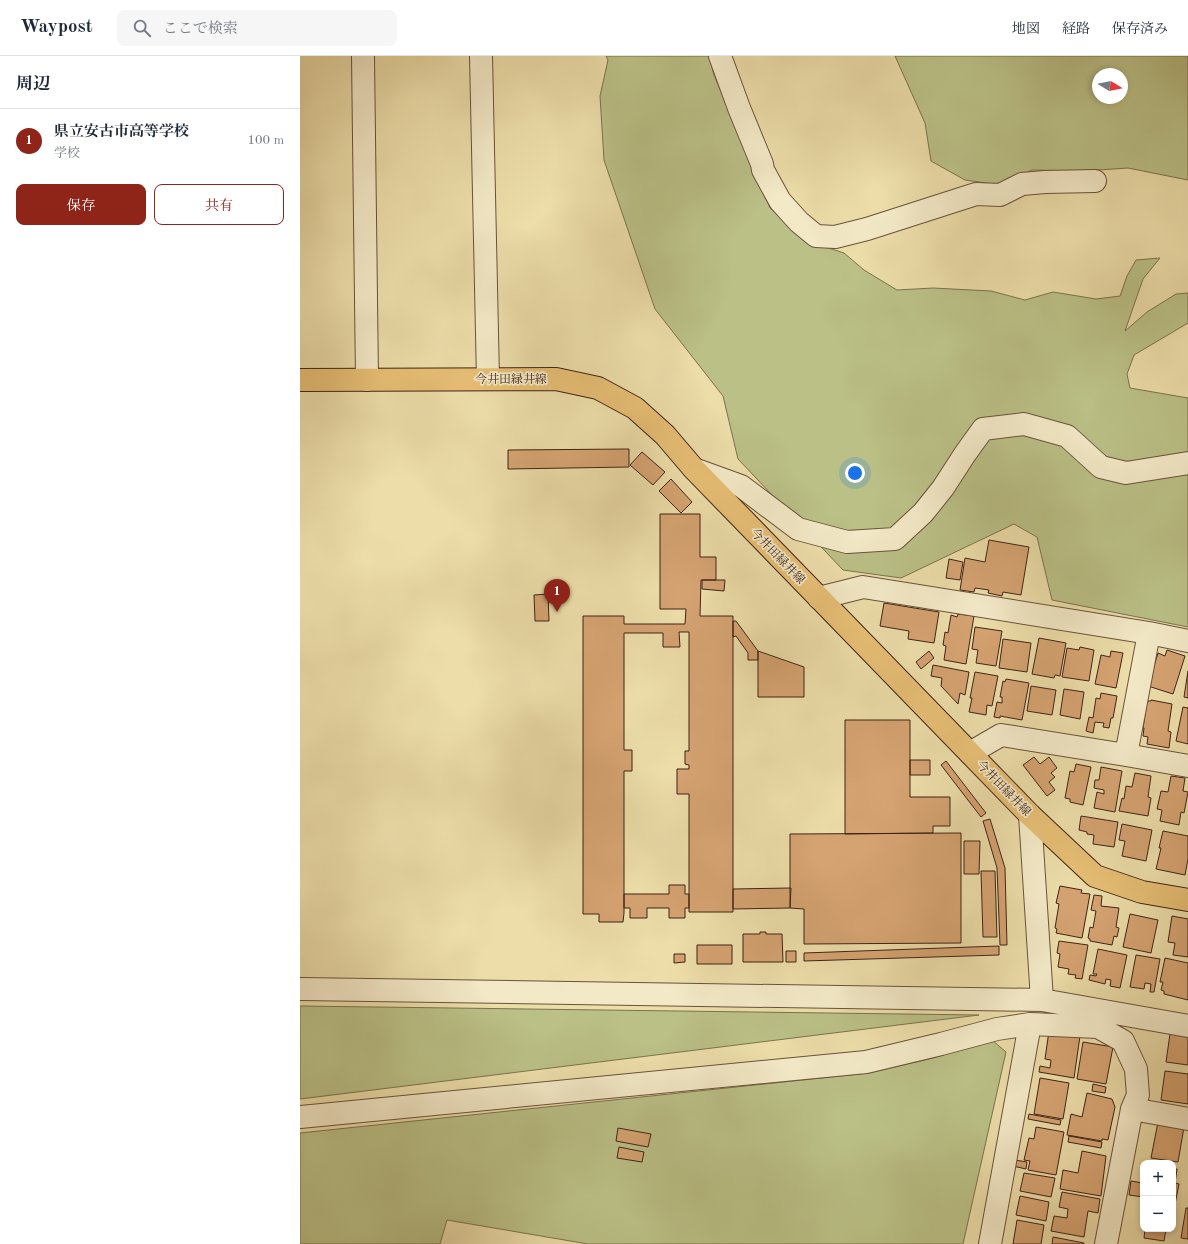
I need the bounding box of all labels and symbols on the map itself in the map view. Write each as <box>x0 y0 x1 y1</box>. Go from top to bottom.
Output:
north arrow <box>1092 68 1128 104</box>
street label: 今井田緑井線 <box>475 372 547 386</box>
your location <box>845 463 865 483</box>
street label: 今井田緑井線 <box>748 525 808 587</box>
pin: 1 <box>544 579 570 612</box>
street label: 今井田緑井線 <box>974 757 1034 819</box>

